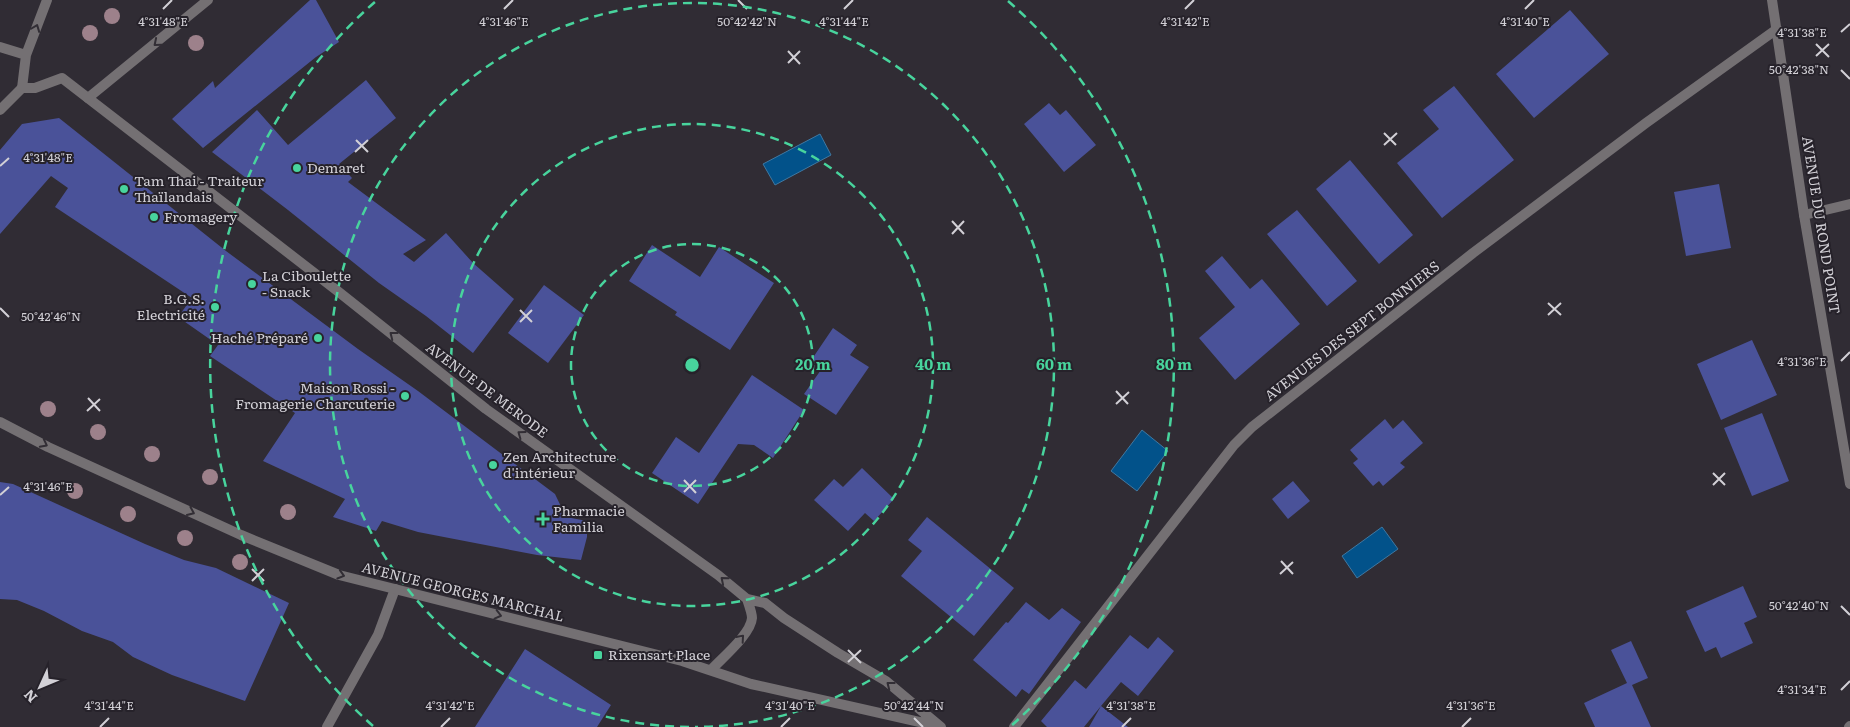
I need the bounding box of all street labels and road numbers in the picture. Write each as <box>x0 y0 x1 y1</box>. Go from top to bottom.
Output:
street label: AVENUE DU ROND POINT <box>1798 134 1846 315</box>
street label: AVENUES DES SEPT BONNIERS <box>1260 256 1443 405</box>
street label: AVENUE DE MERODE <box>422 337 553 442</box>
street label: AVENUE GEORGES MARCHAL <box>360 556 567 626</box>

